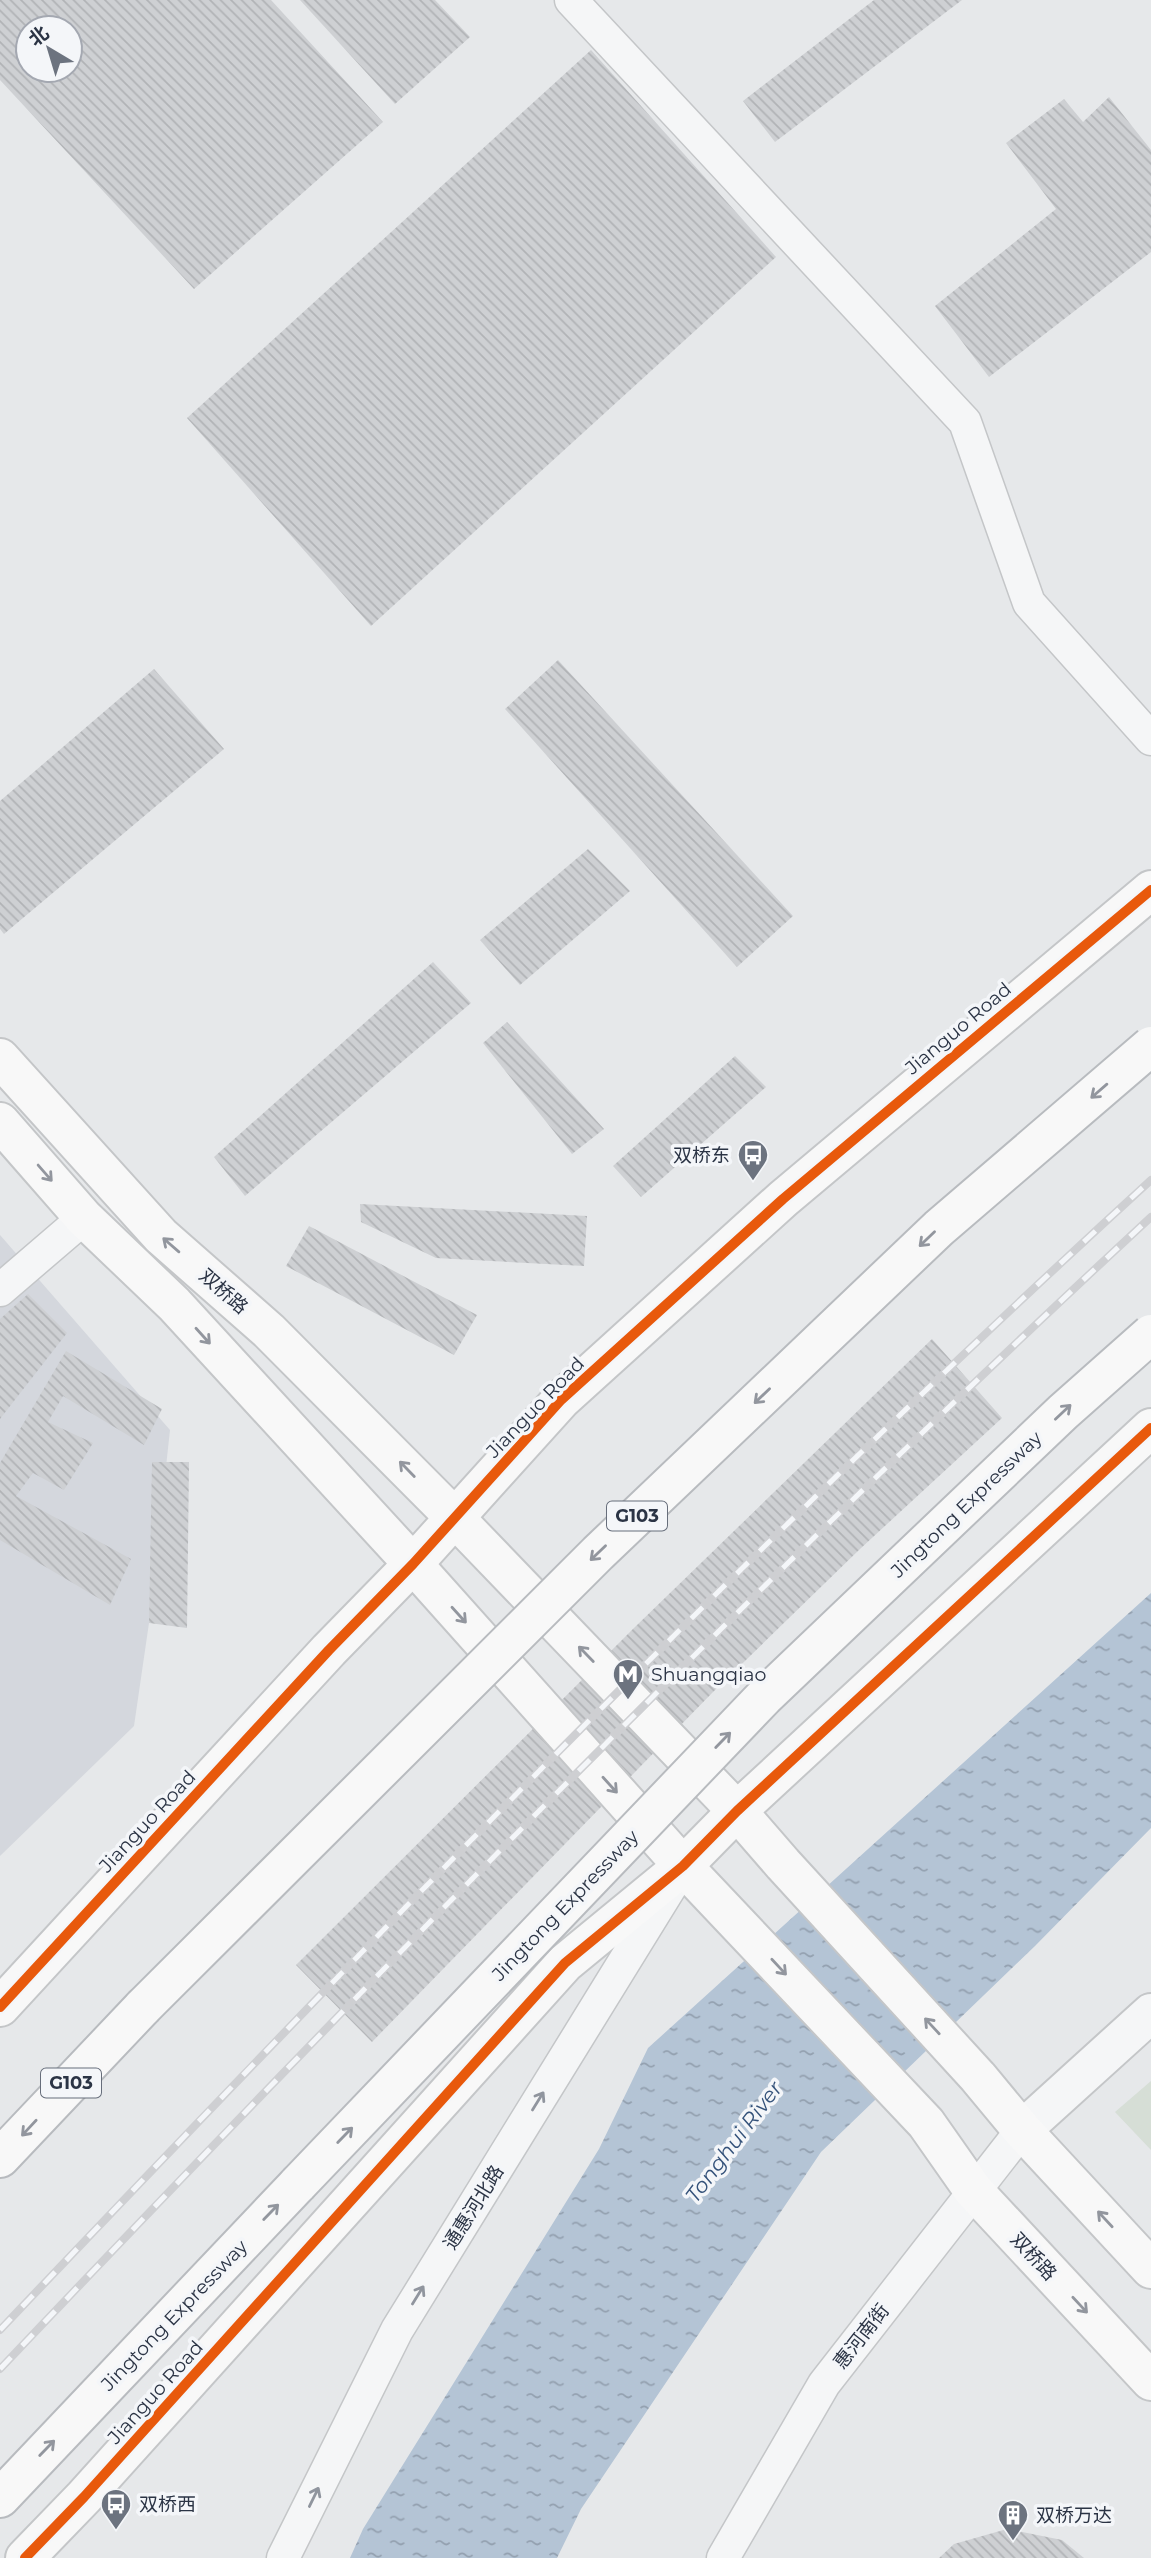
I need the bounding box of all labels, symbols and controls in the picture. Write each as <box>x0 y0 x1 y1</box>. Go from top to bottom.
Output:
north arrow <box>14 14 84 84</box>
text: 北 <box>24 21 53 51</box>
street label: Jianguo Road <box>900 977 1016 1080</box>
one-way arrow <box>1090 1083 1108 1099</box>
bus stop icon: 双桥东 <box>736 1138 770 1182</box>
place label: 双桥东 <box>673 1144 730 1167</box>
one-way arrow <box>37 1164 53 1182</box>
one-way arrow <box>919 1231 936 1248</box>
one-way arrow <box>163 1237 181 1253</box>
street label: 双桥路 <box>195 1264 253 1319</box>
one-way arrow <box>195 1327 211 1345</box>
street label: Jianguo Road <box>481 1352 589 1463</box>
one-way arrow <box>754 1388 771 1405</box>
one-way arrow <box>1054 1404 1071 1421</box>
street label: Jingtong Expressway <box>885 1426 1047 1583</box>
one-way arrow <box>399 1461 416 1478</box>
road number: G103 <box>607 1502 667 1531</box>
one-way arrow <box>590 1545 607 1562</box>
one-way arrow <box>451 1606 467 1624</box>
one-way arrow <box>577 1646 594 1663</box>
metro station icon: Shuangqiao <box>611 1657 645 1701</box>
place label: Shuangqiao <box>651 1663 767 1686</box>
one-way arrow <box>714 1732 731 1749</box>
street label: Jianguo Road <box>94 1766 200 1878</box>
one-way arrow <box>602 1776 618 1794</box>
street label: Jingtong Expressway <box>487 1825 644 1986</box>
one-way arrow <box>771 1958 788 1975</box>
one-way arrow <box>924 2017 940 2035</box>
road number: G103 <box>41 2068 101 2098</box>
water label: Tonghui River <box>680 2076 788 2207</box>
one-way arrow <box>531 2092 545 2112</box>
one-way arrow <box>20 2119 37 2136</box>
one-way arrow <box>337 2127 354 2144</box>
street label: 通惠河北路 <box>438 2161 508 2254</box>
one-way arrow <box>263 2204 280 2221</box>
one-way arrow <box>1096 2211 1113 2228</box>
street label: 双桥路 <box>1006 2228 1061 2285</box>
street label: Jingtong Expressway <box>96 2235 253 2396</box>
one-way arrow <box>411 2286 426 2305</box>
one-way arrow <box>1072 2296 1089 2313</box>
street label: 惠河南街 <box>829 2299 894 2373</box>
street label: Jianguo Road <box>102 2336 208 2449</box>
one-way arrow <box>39 2439 55 2457</box>
bus stop icon: 双桥西 <box>99 2487 133 2531</box>
one-way arrow <box>307 2487 321 2508</box>
place label: 双桥西 <box>139 2493 196 2516</box>
building icon: 双桥万达 <box>996 2498 1030 2542</box>
place label: 双桥万达 <box>1036 2504 1112 2527</box>

